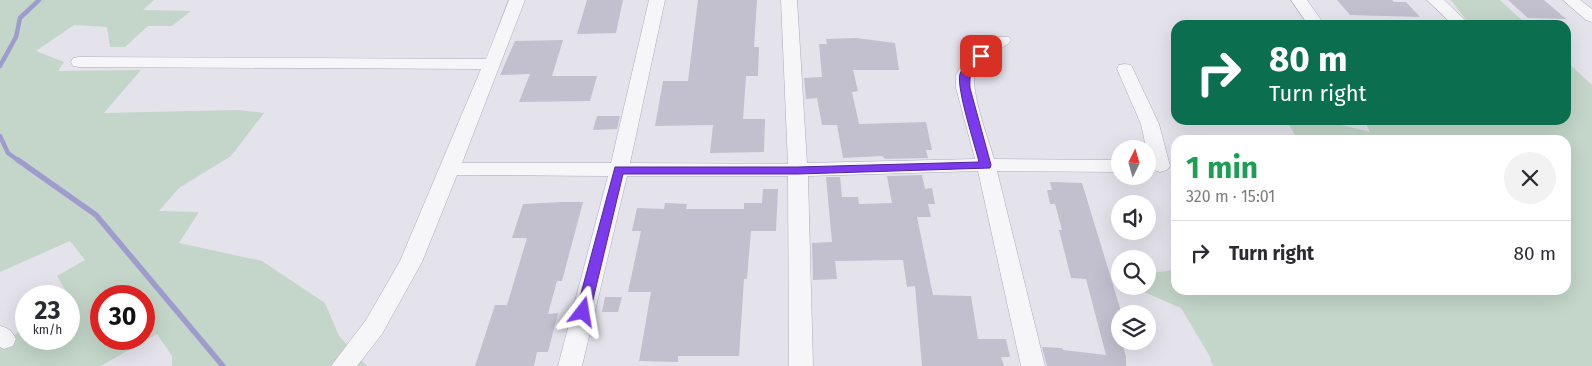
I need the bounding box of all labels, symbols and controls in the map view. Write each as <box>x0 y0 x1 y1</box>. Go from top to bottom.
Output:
pin <box>960 35 1002 77</box>
text: 80 m <box>1269 38 1348 80</box>
icon: right <box>1186 40 1251 105</box>
icon: arrive <box>967 42 995 70</box>
text: Turn right <box>1269 80 1366 107</box>
north arrow <box>1111 140 1156 185</box>
map controls <box>1111 140 1156 350</box>
text: 1 min <box>1186 150 1258 186</box>
button: close <box>1504 152 1556 204</box>
text: 320 m · 15:01 <box>1186 187 1275 206</box>
button: sound <box>1111 195 1156 240</box>
icon: right <box>1186 239 1214 267</box>
text: Turn right <box>1229 242 1314 265</box>
text: 80 m <box>1514 242 1556 265</box>
button: search <box>1111 250 1156 295</box>
speed limit sign: 30 <box>90 285 155 350</box>
position arrow <box>556 285 608 337</box>
text: 23 <box>35 296 60 326</box>
button: layers <box>1111 305 1156 350</box>
text: km/h <box>33 323 62 337</box>

